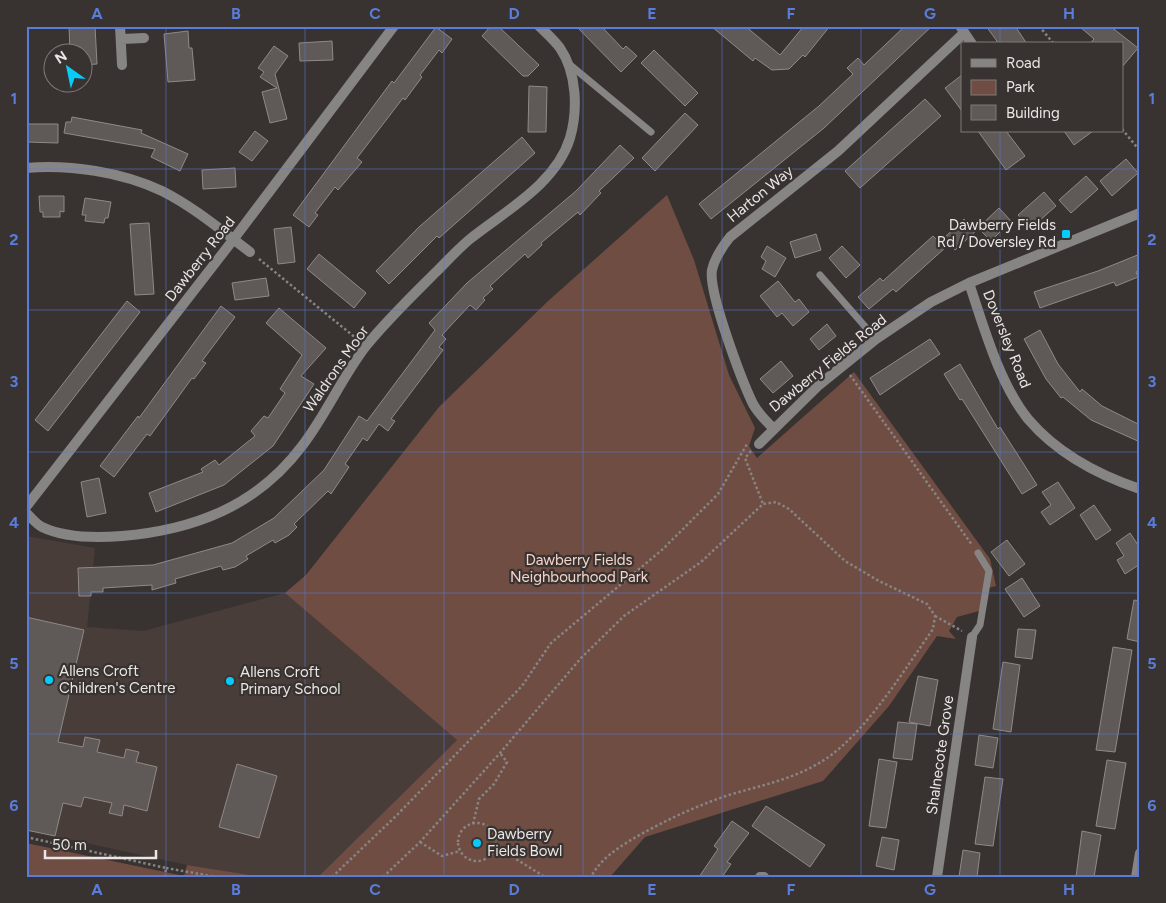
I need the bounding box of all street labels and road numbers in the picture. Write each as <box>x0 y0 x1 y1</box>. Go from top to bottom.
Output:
street label: Harton Way <box>723 162 797 226</box>
street label: Dawberry Road <box>161 213 239 305</box>
street label: Doversley Road <box>979 287 1035 391</box>
street label: Dawberry Fields Road <box>766 310 890 416</box>
street label: Waldrons Moor <box>300 322 372 416</box>
street label: Shalnecote Grove <box>923 694 957 816</box>

